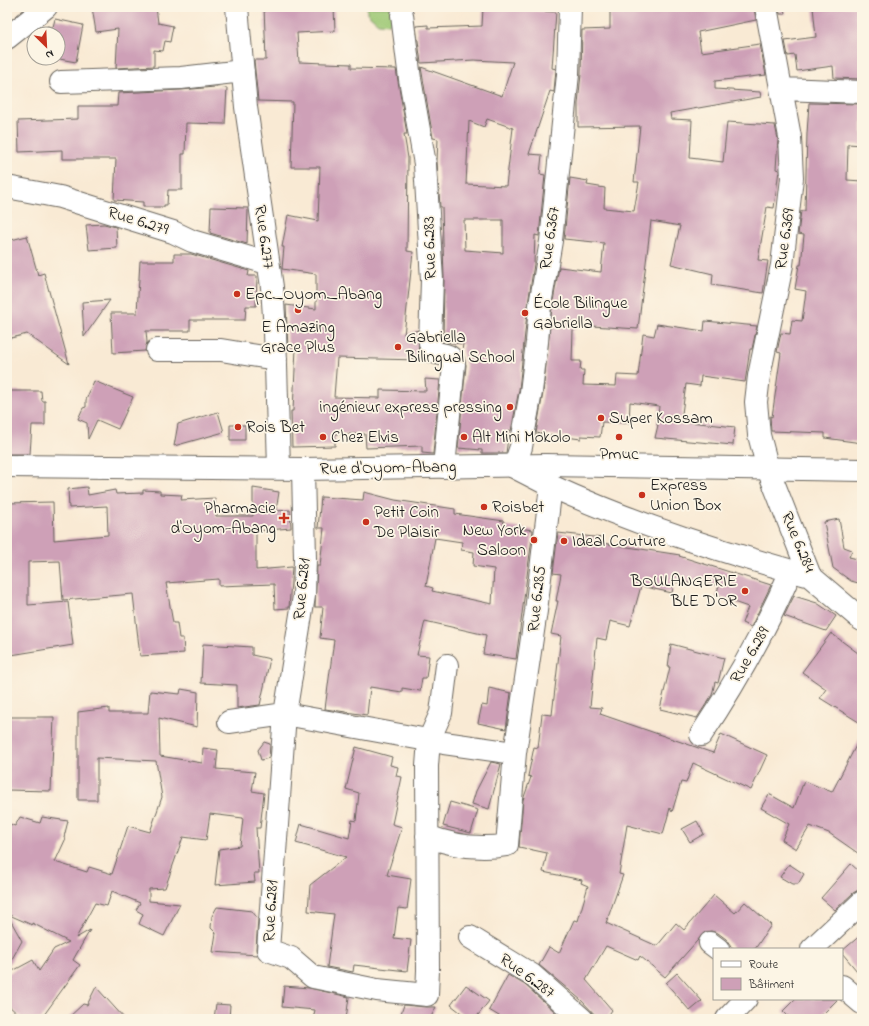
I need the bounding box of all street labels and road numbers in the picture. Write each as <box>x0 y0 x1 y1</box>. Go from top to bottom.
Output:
street label: Rue 6.279 <box>104 200 172 242</box>
street label: Rue 6.277 <box>247 203 281 271</box>
street label: Rue 6.367 <box>533 205 567 271</box>
street label: Rue 6.369 <box>768 207 802 271</box>
street label: Rue 6.283 <box>416 216 444 280</box>
street label: Rue d'Oyom-Abang <box>320 454 456 484</box>
street label: Rue 6.284 <box>774 508 822 576</box>
street label: Rue 6.281 <box>287 556 317 621</box>
street label: Rue 6.285 <box>521 564 553 633</box>
street label: Rue 6.289 <box>724 622 776 688</box>
street label: Rue 6.281 <box>257 879 285 943</box>
street label: Rue 6.287 <box>494 947 560 1005</box>

